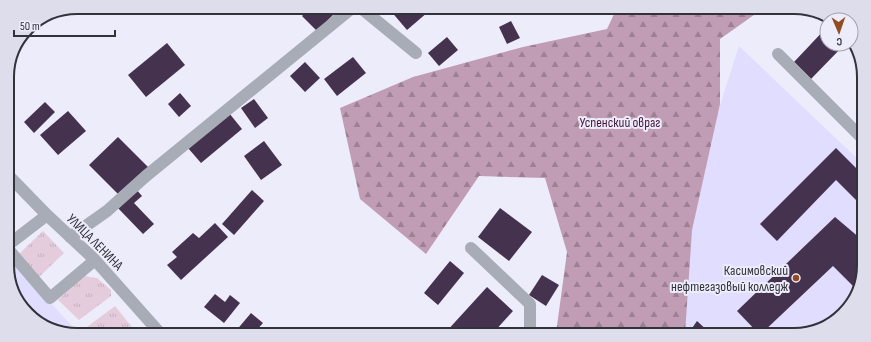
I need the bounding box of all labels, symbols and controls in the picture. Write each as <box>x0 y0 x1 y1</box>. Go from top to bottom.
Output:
scale bar <box>14 12 115 38</box>
north arrow <box>819 12 859 52</box>
text: 50 m <box>20 19 40 34</box>
text: С <box>836 35 842 48</box>
park label: Успенский овраг <box>579 114 661 131</box>
street label: УЛИЦА ЛЕНИНА <box>63 210 127 274</box>
place label: Касимовский нефтегазовый колледж <box>671 262 788 295</box>
marker: Касимовский нефтегазовый колледж <box>791 273 801 283</box>

